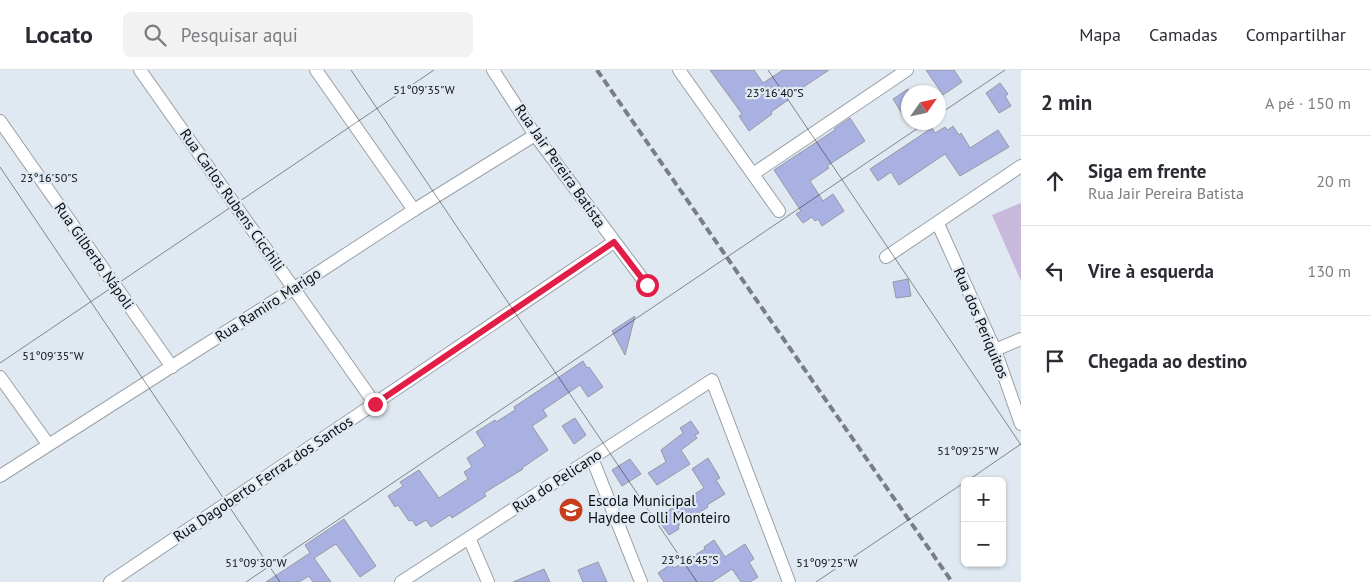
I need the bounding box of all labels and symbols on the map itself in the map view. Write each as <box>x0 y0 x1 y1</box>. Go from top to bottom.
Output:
text: 51°09'35"W <box>393 82 455 97</box>
text: 23°16'40"S <box>746 85 804 100</box>
north arrow <box>901 85 946 130</box>
street label: Rua Jair Pereira Batista <box>511 100 610 231</box>
street label: Rua Carlos Rubens Cicchili <box>176 125 289 275</box>
text: 23°16'50"S <box>20 170 78 185</box>
street label: Rua Gilberto Nápoli <box>50 199 138 313</box>
street label: Rua Ramiro Marigo <box>211 263 324 346</box>
street label: Rua dos Periquitos <box>950 264 1013 381</box>
route start <box>636 274 659 297</box>
text: 51°09'35"W <box>22 348 84 363</box>
route end <box>364 393 387 416</box>
street label: Rua Dagoberto Ferraz dos Santos <box>169 411 356 546</box>
text: 51°09'25"W <box>937 443 999 458</box>
street label: Rua do Pelicano <box>508 445 605 517</box>
place label: Escola Municipal Haydee Colli Monteiro <box>588 491 730 527</box>
school or university icon: Escola Municipal Haydee Colli Monteiro <box>558 497 584 523</box>
text: 23°16'45"S <box>661 552 719 567</box>
text: 51°09'30"W <box>225 555 287 570</box>
text: 51°09'25"W <box>796 555 858 570</box>

